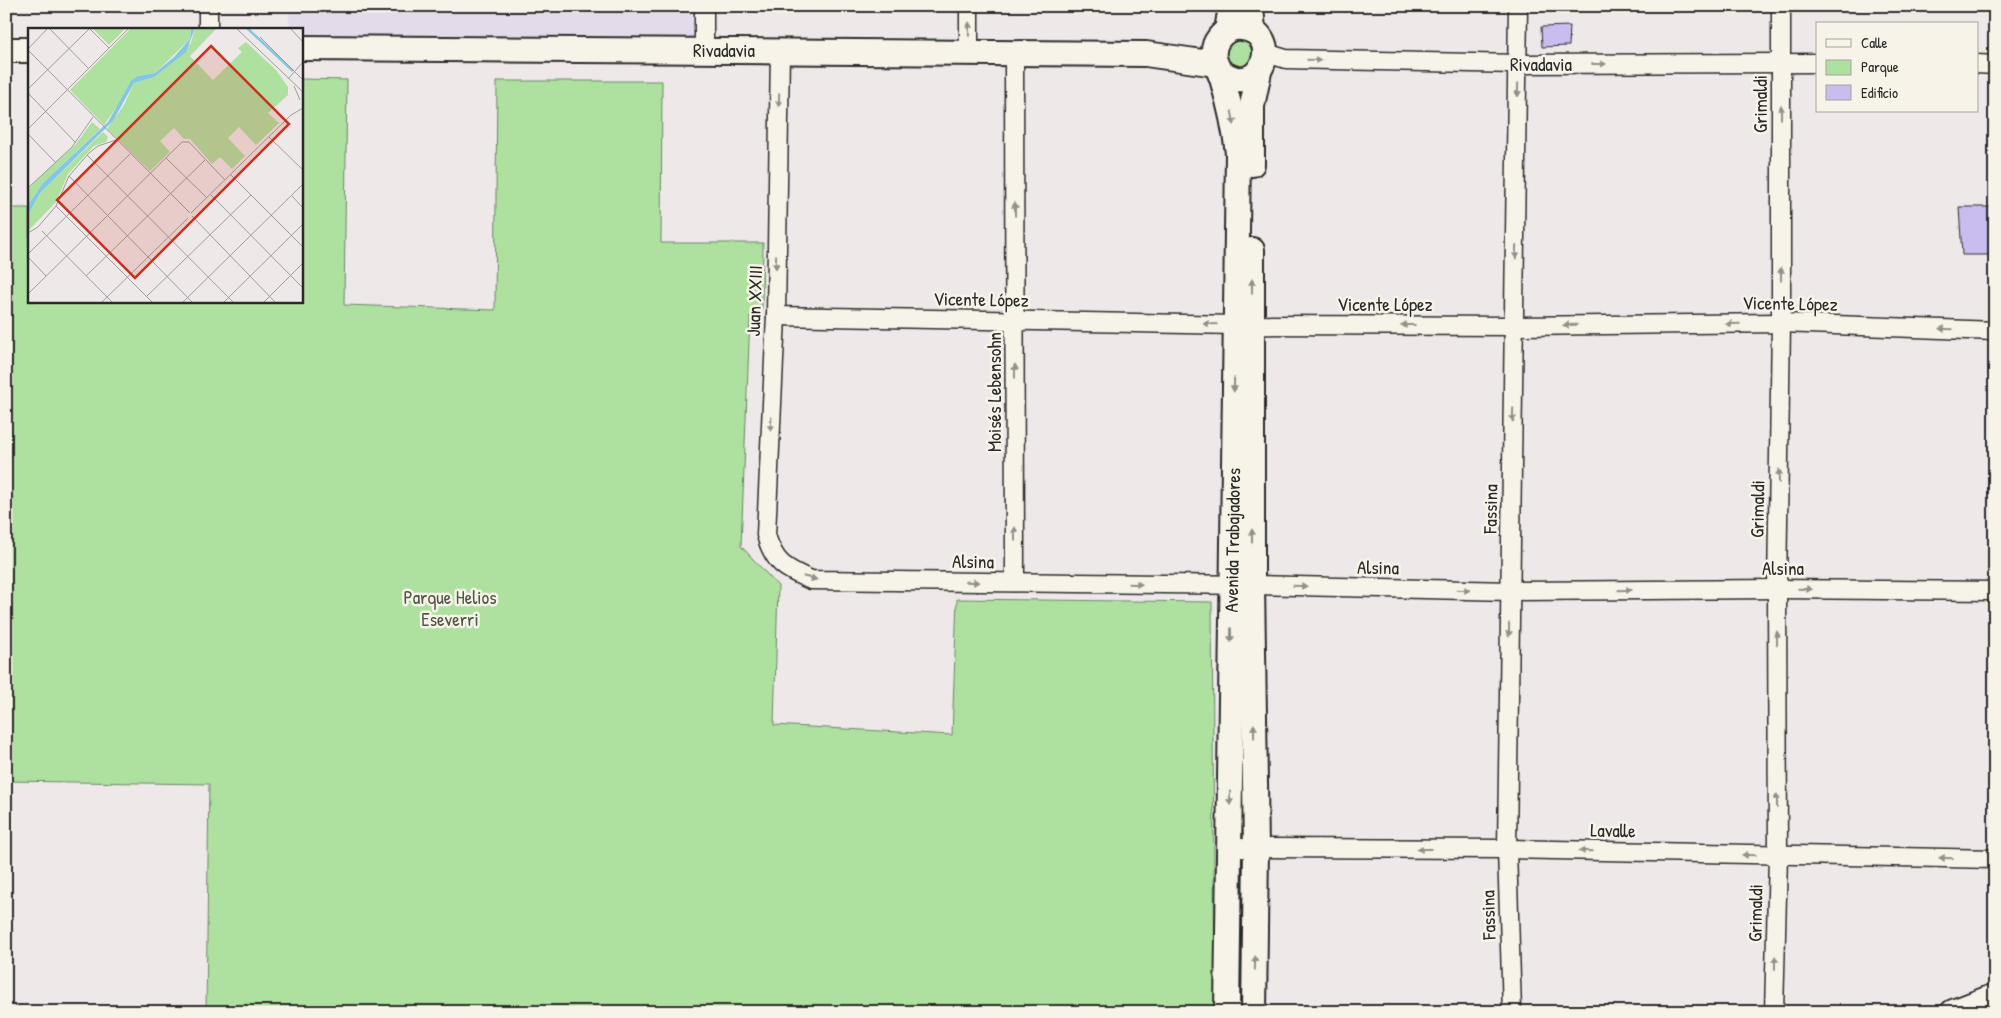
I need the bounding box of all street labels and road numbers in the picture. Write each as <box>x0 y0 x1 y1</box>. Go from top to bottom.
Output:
street label: Rivadavia <box>693 37 756 63</box>
street label: Rivadavia <box>1510 51 1573 77</box>
street label: Grimaldi <box>1747 75 1773 133</box>
street label: Juan XXIII <box>740 265 768 337</box>
street label: Vicente López <box>933 285 1029 313</box>
street label: Vicente López <box>1742 289 1838 317</box>
street label: Vicente López <box>1337 291 1433 317</box>
street label: Moisés Lebensohn <box>981 332 1007 452</box>
street label: Avenida Trabajadores <box>1218 467 1246 613</box>
street label: Grimaldi <box>1743 480 1771 538</box>
street label: Fassina <box>1477 483 1503 535</box>
street label: Alsina <box>952 548 995 574</box>
street label: Alsina <box>1357 554 1400 580</box>
street label: Alsina <box>1762 555 1805 581</box>
street label: Lavalle <box>1590 817 1636 843</box>
street label: Grimaldi <box>1741 884 1769 942</box>
street label: Fassina <box>1474 889 1502 941</box>

